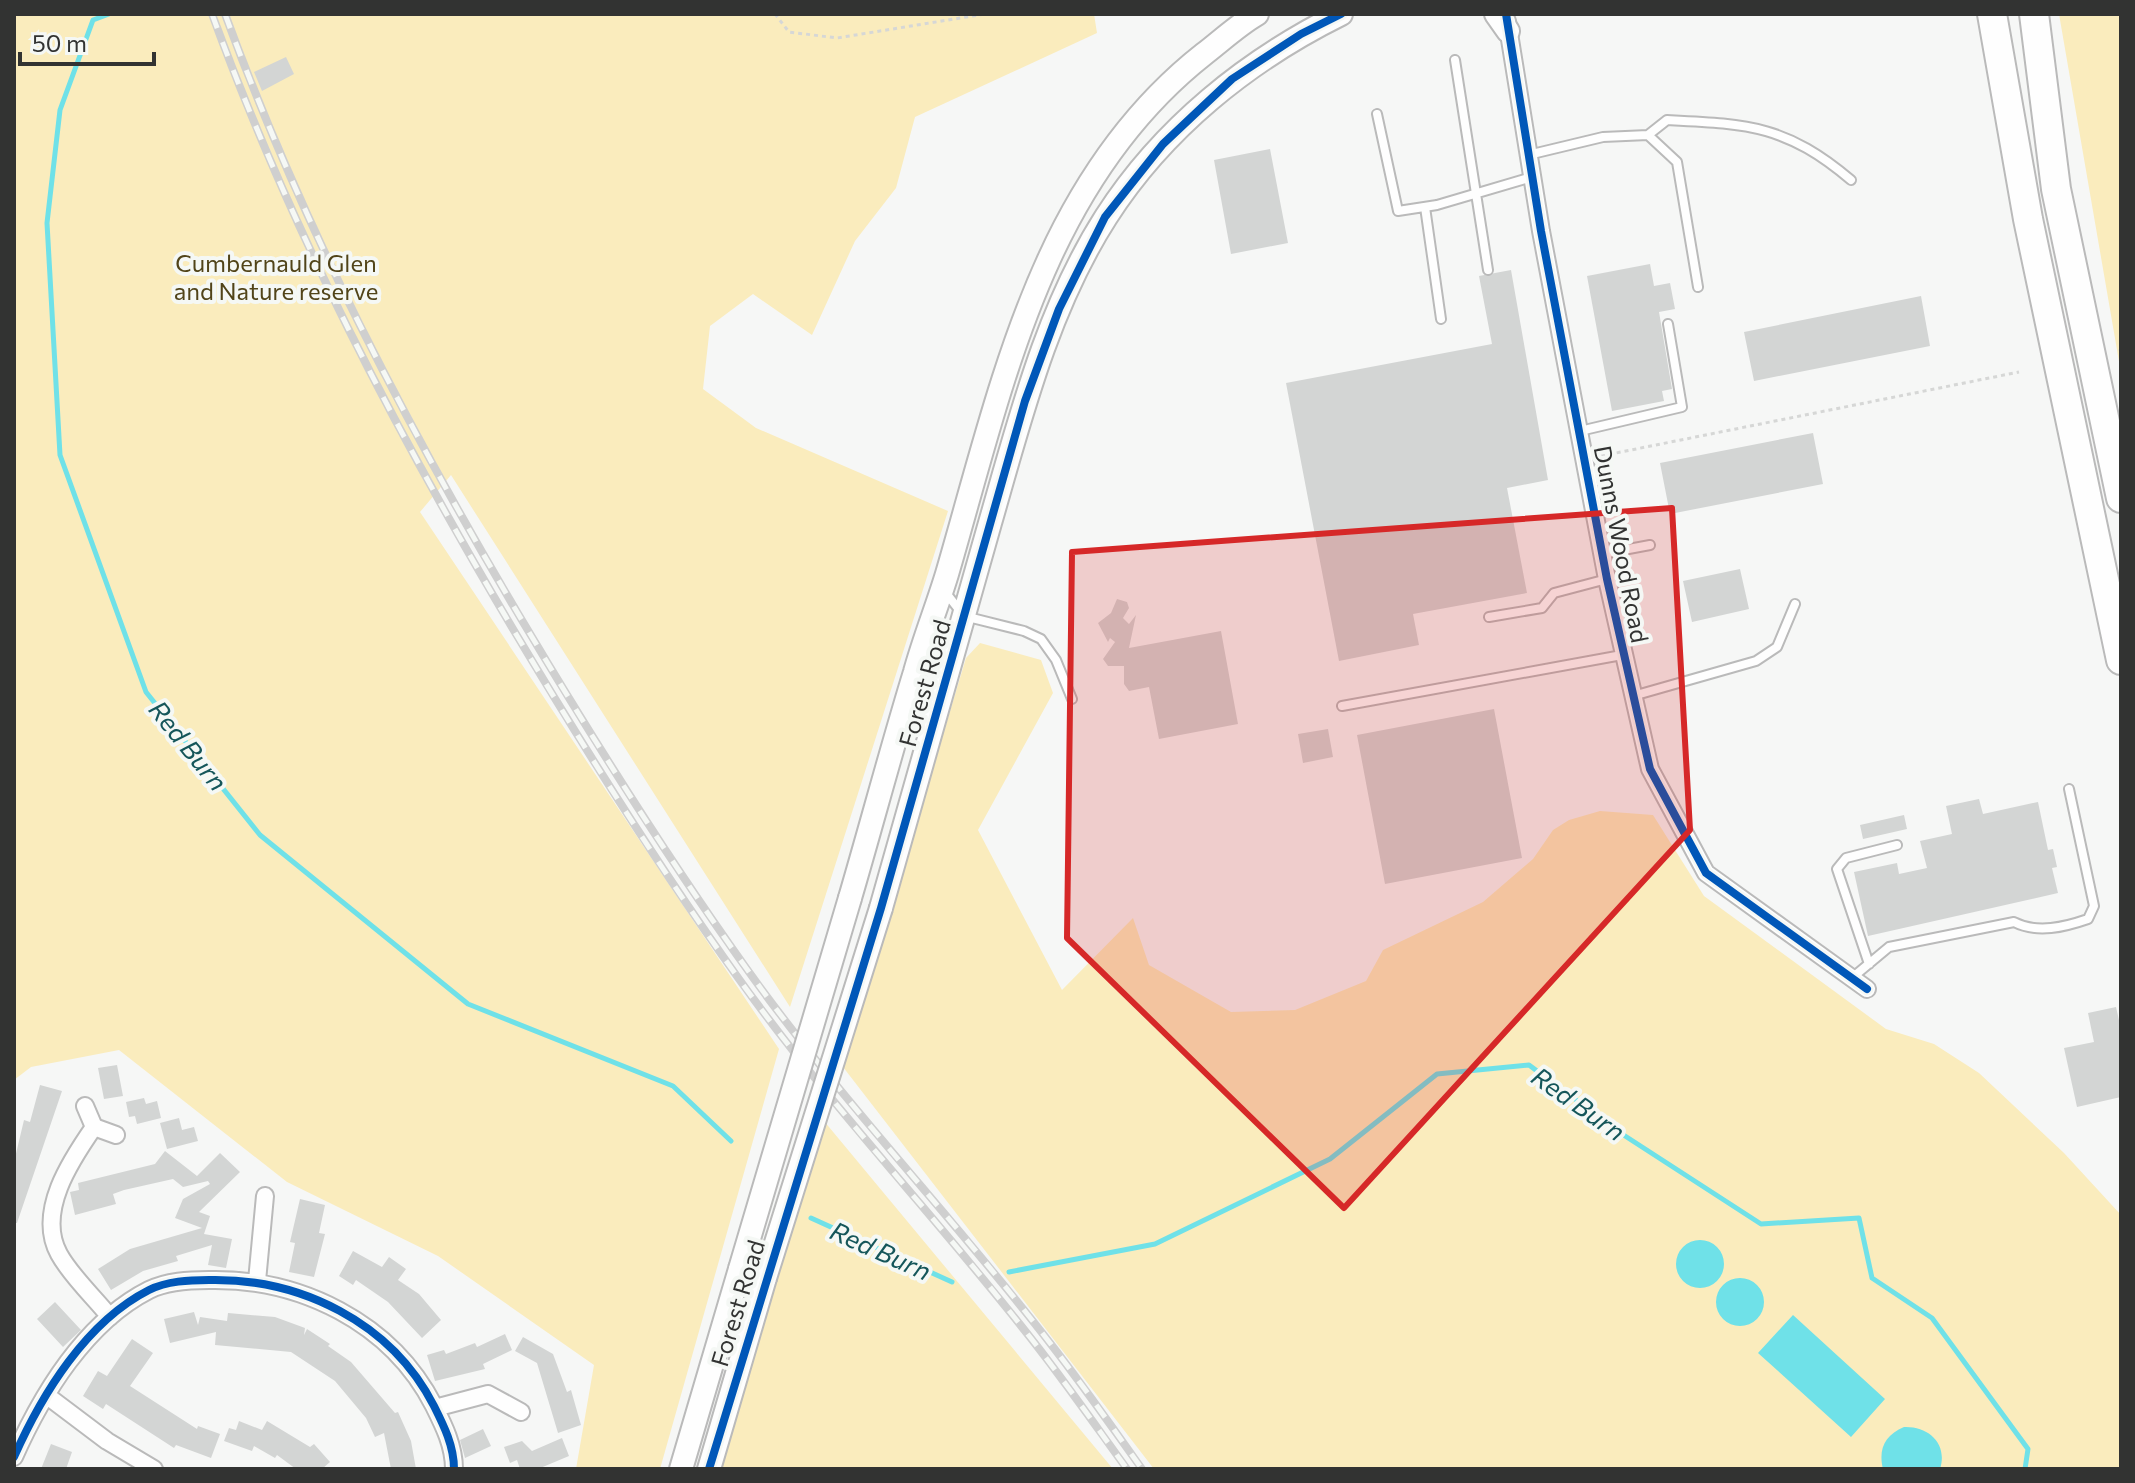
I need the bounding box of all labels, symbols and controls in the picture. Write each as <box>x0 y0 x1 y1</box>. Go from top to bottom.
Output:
scale bar <box>20 16 154 66</box>
text: 50 m <box>32 28 87 57</box>
park label: Cumbernauld Glen and Nature reserve <box>174 248 378 305</box>
street label: Dunns Wood Road <box>1589 443 1655 645</box>
street label: Forest Road <box>892 616 956 750</box>
water label: Red Burn <box>143 694 235 796</box>
water label: Red Burn <box>1526 1060 1632 1146</box>
water label: Red Burn <box>826 1214 936 1286</box>
street label: Forest Road <box>704 1236 770 1370</box>

